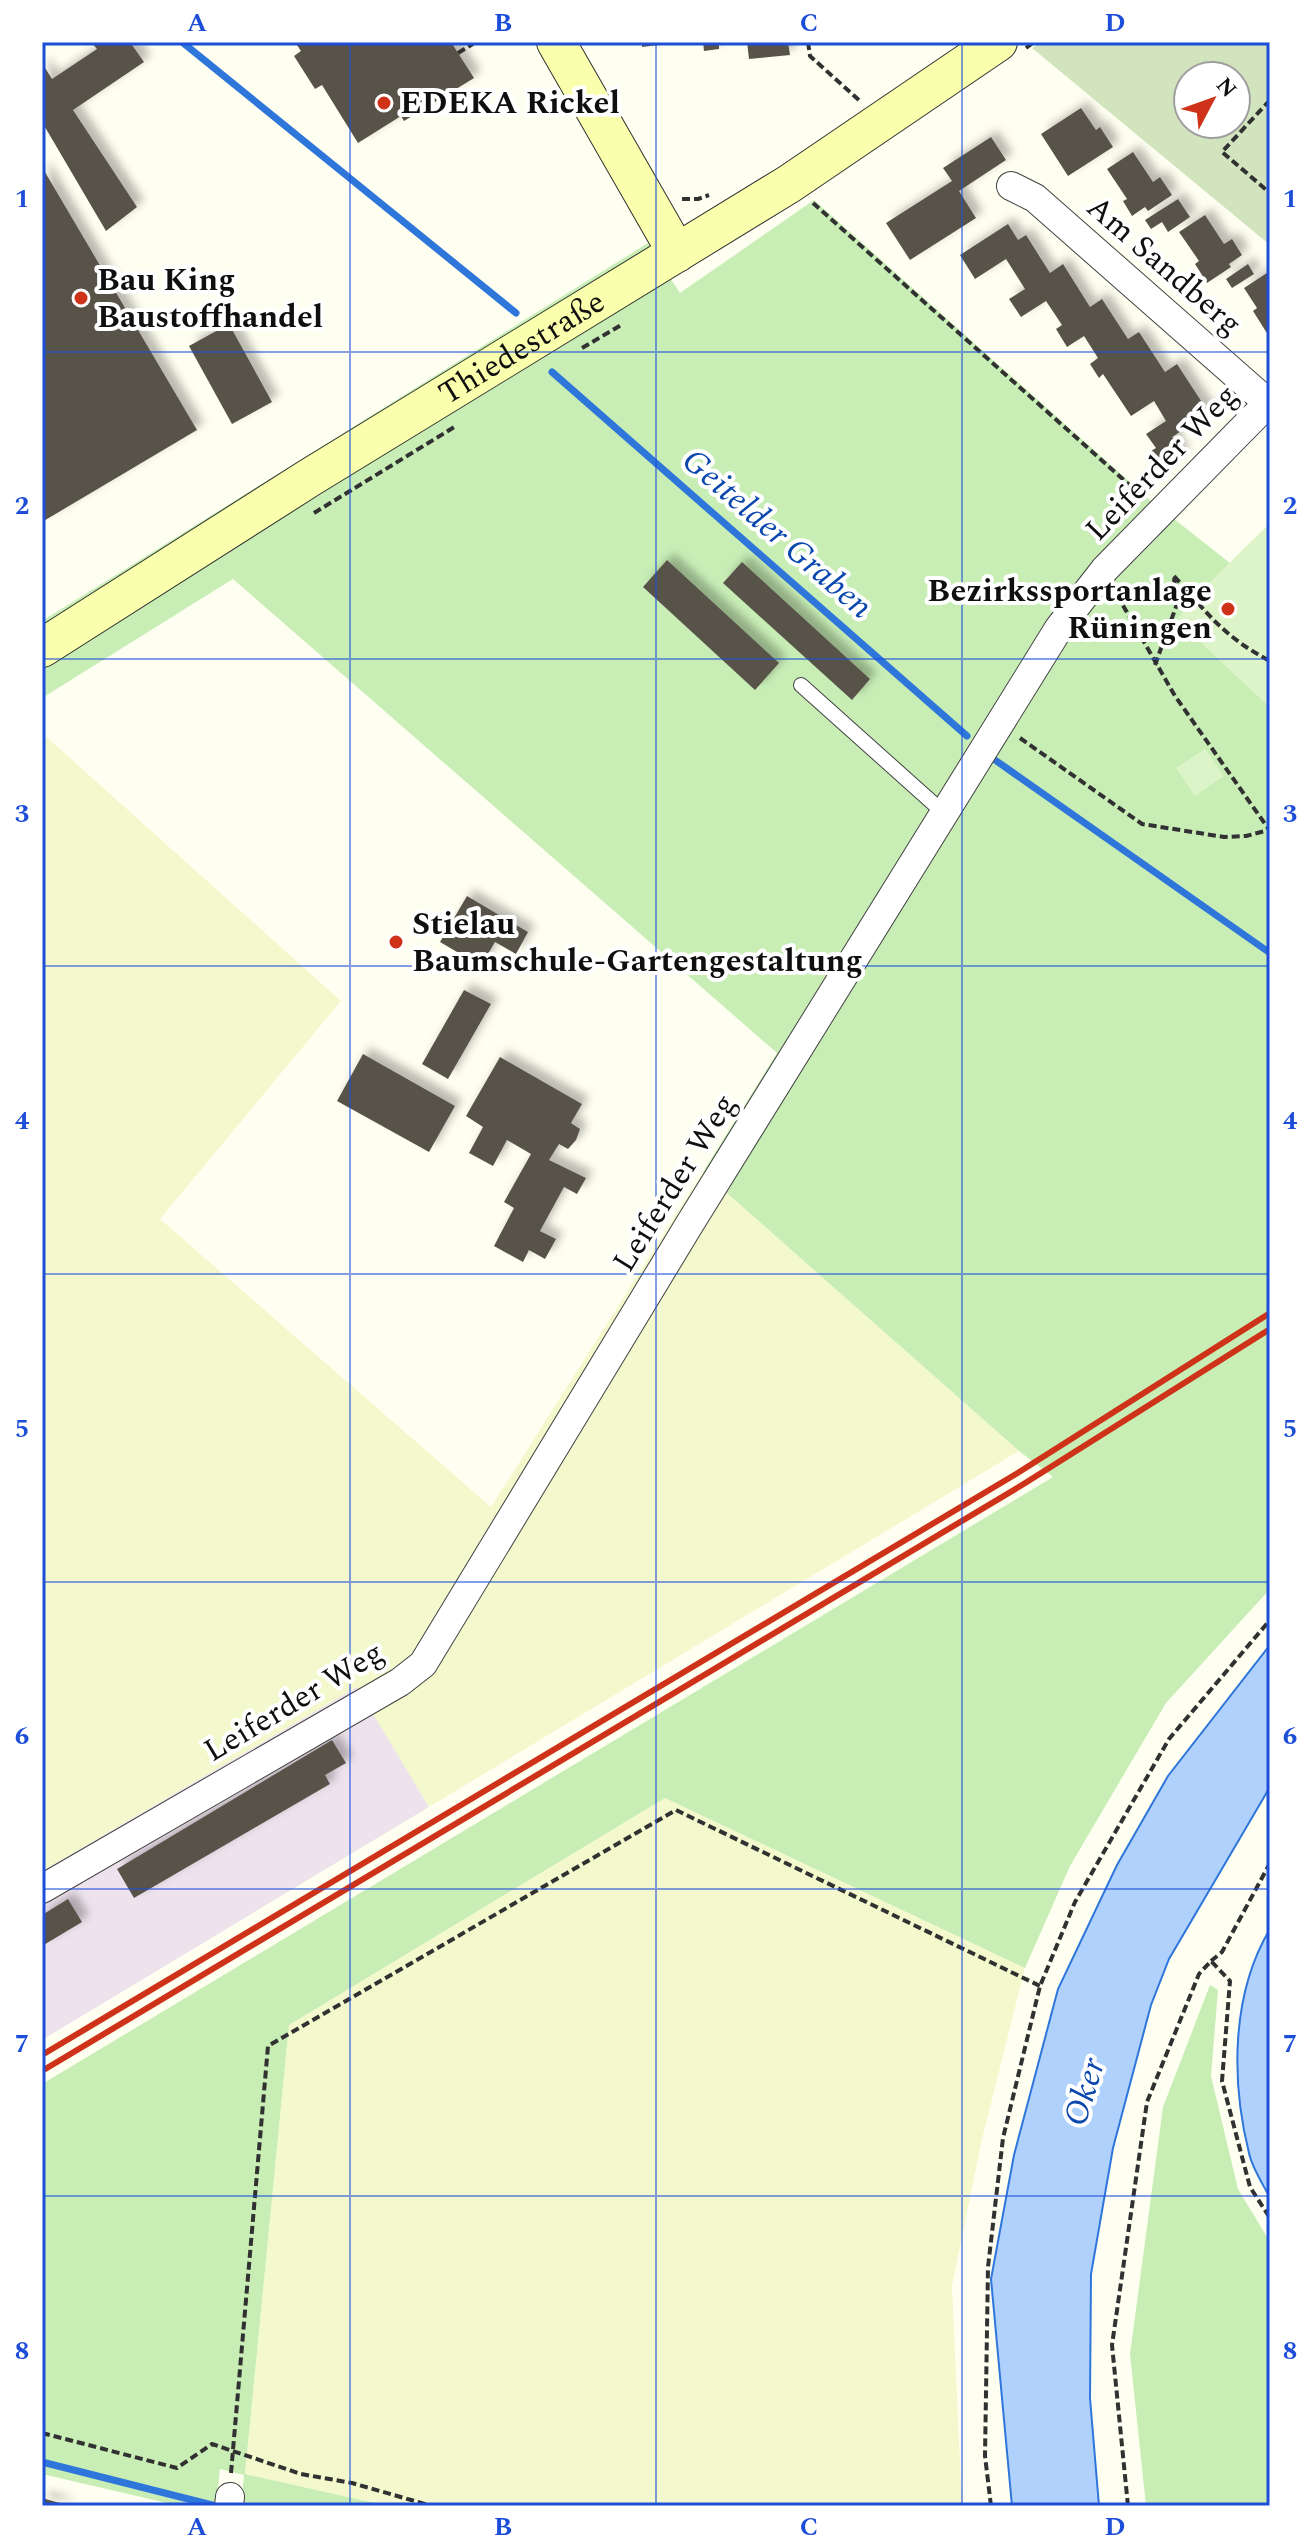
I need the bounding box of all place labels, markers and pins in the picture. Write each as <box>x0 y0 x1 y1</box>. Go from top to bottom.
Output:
place label: EDEKA Rickel <box>400 79 620 128</box>
marker: EDEKA Rickel <box>375 94 393 112</box>
place label: Bau King Baustoffhandel <box>97 256 323 342</box>
marker: Bau King Baustoffhandel <box>72 289 90 307</box>
place label: Bezirkssportanlage Rüningen <box>927 567 1212 653</box>
marker: Bezirkssportanlage Rüningen <box>1219 600 1237 618</box>
place label: Stielau Baumschule-Gartengestaltung <box>412 900 863 986</box>
marker: Stielau Baumschule-Gartengestaltung <box>387 933 405 951</box>

